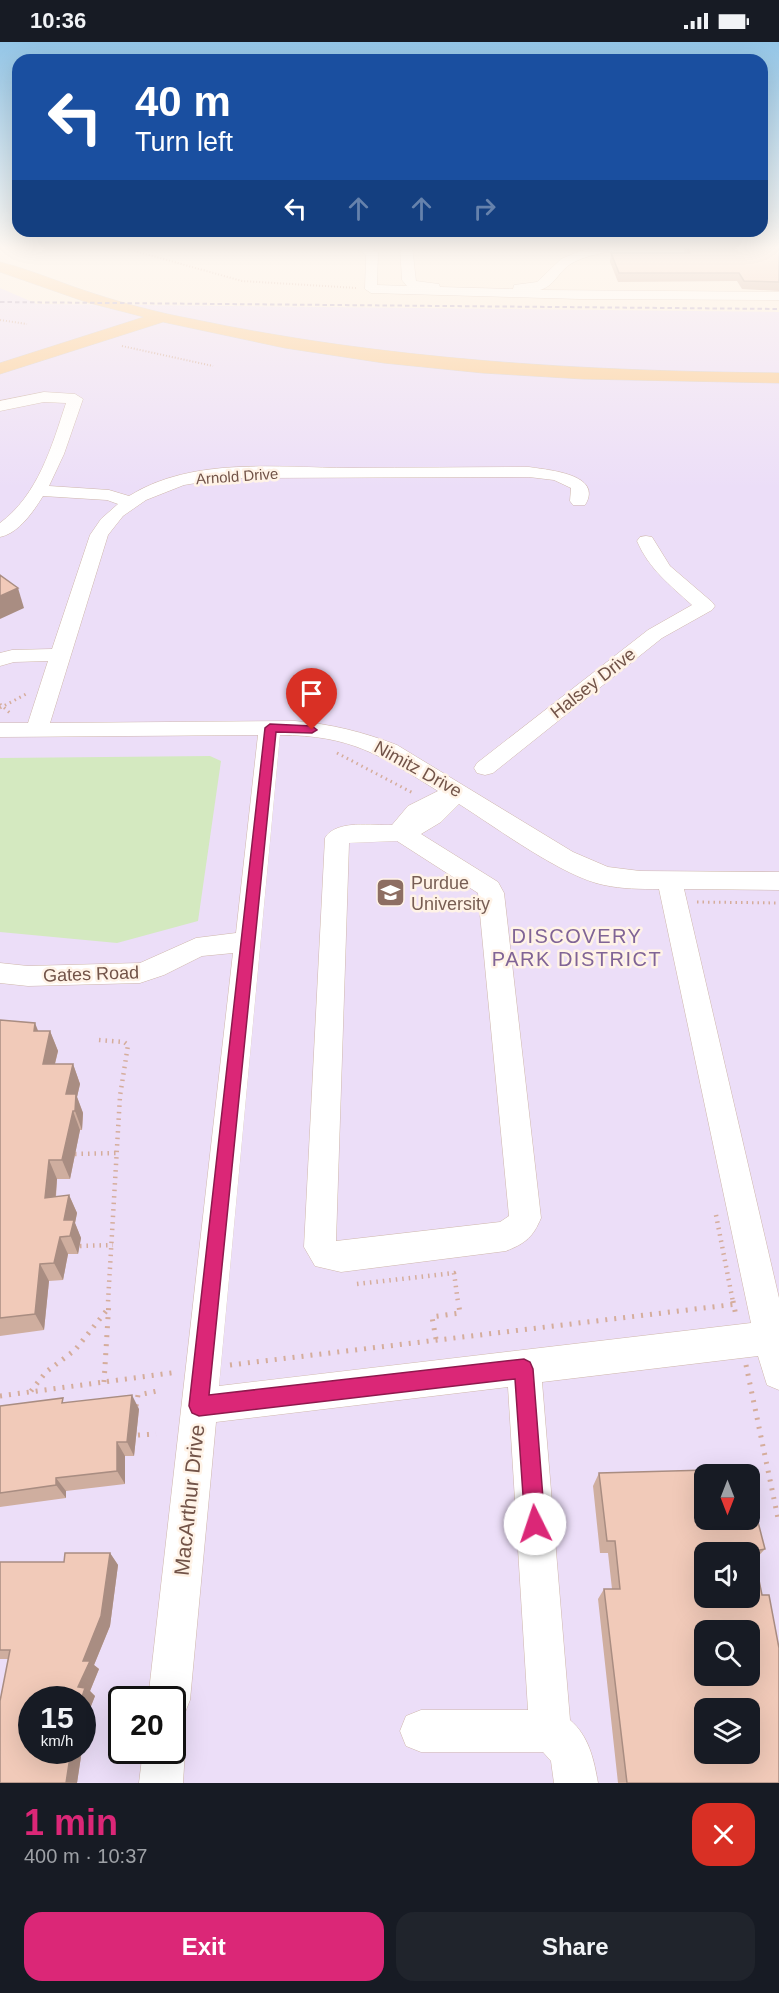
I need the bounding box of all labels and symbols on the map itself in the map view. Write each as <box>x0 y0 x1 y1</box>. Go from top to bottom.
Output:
street label: Arnold Drive <box>195 465 279 487</box>
street label: Halsey Drive <box>547 644 639 722</box>
pin <box>286 668 337 730</box>
street label: Nimitz Drive <box>371 737 465 801</box>
place label: Purdue University <box>411 873 490 914</box>
school or university icon: Purdue University <box>374 877 406 909</box>
district label: DISCOVERY PARK DISTRICT <box>492 925 662 970</box>
street label: Gates Road <box>43 962 139 986</box>
street label: MacArthur Drive <box>170 1423 208 1577</box>
north arrow <box>694 1464 760 1530</box>
position arrow <box>503 1492 567 1556</box>
speed limit sign: 20 <box>108 1686 186 1764</box>

